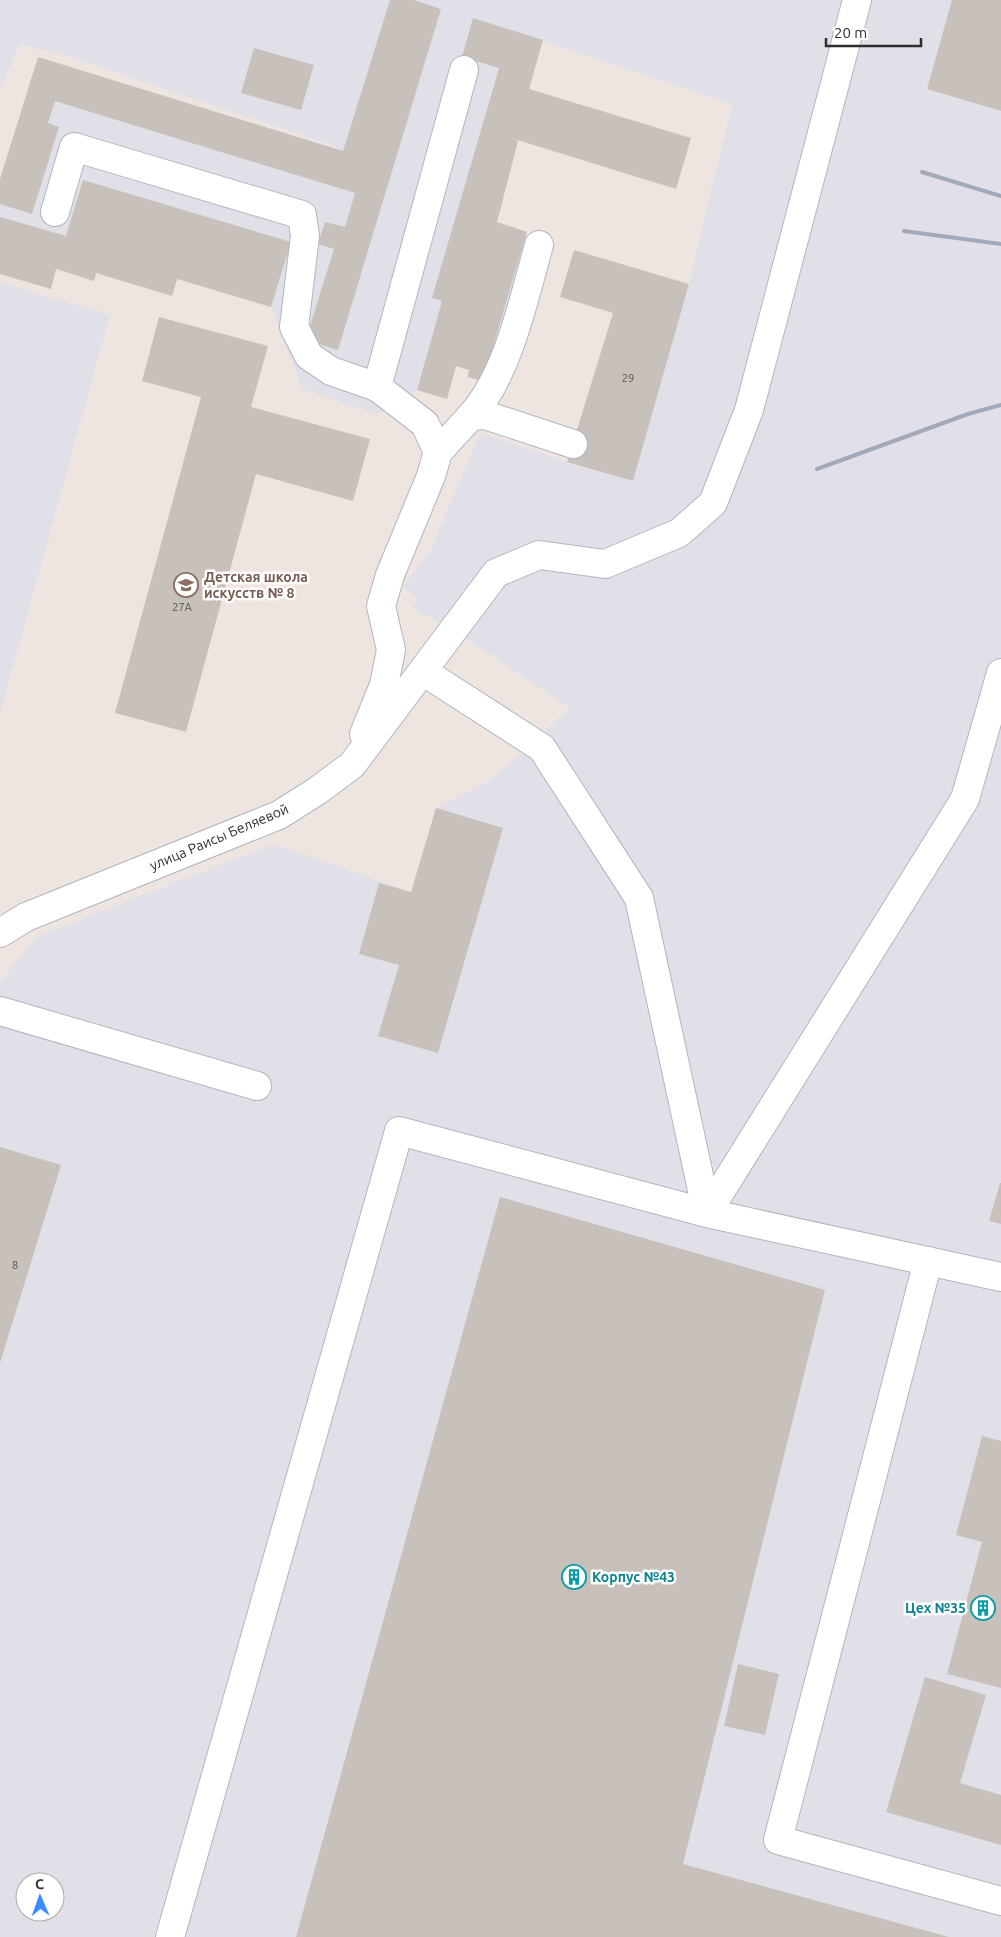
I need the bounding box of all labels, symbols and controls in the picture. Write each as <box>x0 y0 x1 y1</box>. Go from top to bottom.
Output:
scale bar <box>826 15 921 47</box>
text: 20 m <box>834 24 867 41</box>
house number: 29 <box>622 372 634 384</box>
place label: Детская школа искусств № 8 <box>204 569 308 601</box>
school or university icon: Детская школа искусств № 8 <box>173 572 199 598</box>
house number: 27А <box>172 601 193 613</box>
street label: улица Раисы Беляевой <box>147 800 291 874</box>
house number: 8 <box>12 1259 18 1271</box>
building icon: Корпус №43 <box>561 1564 587 1590</box>
place label: Корпус №43 <box>592 1569 675 1585</box>
building icon: Цех №35 <box>970 1595 996 1621</box>
place label: Цех №35 <box>905 1600 966 1616</box>
north arrow <box>15 1872 65 1922</box>
text: С <box>35 1876 44 1892</box>

